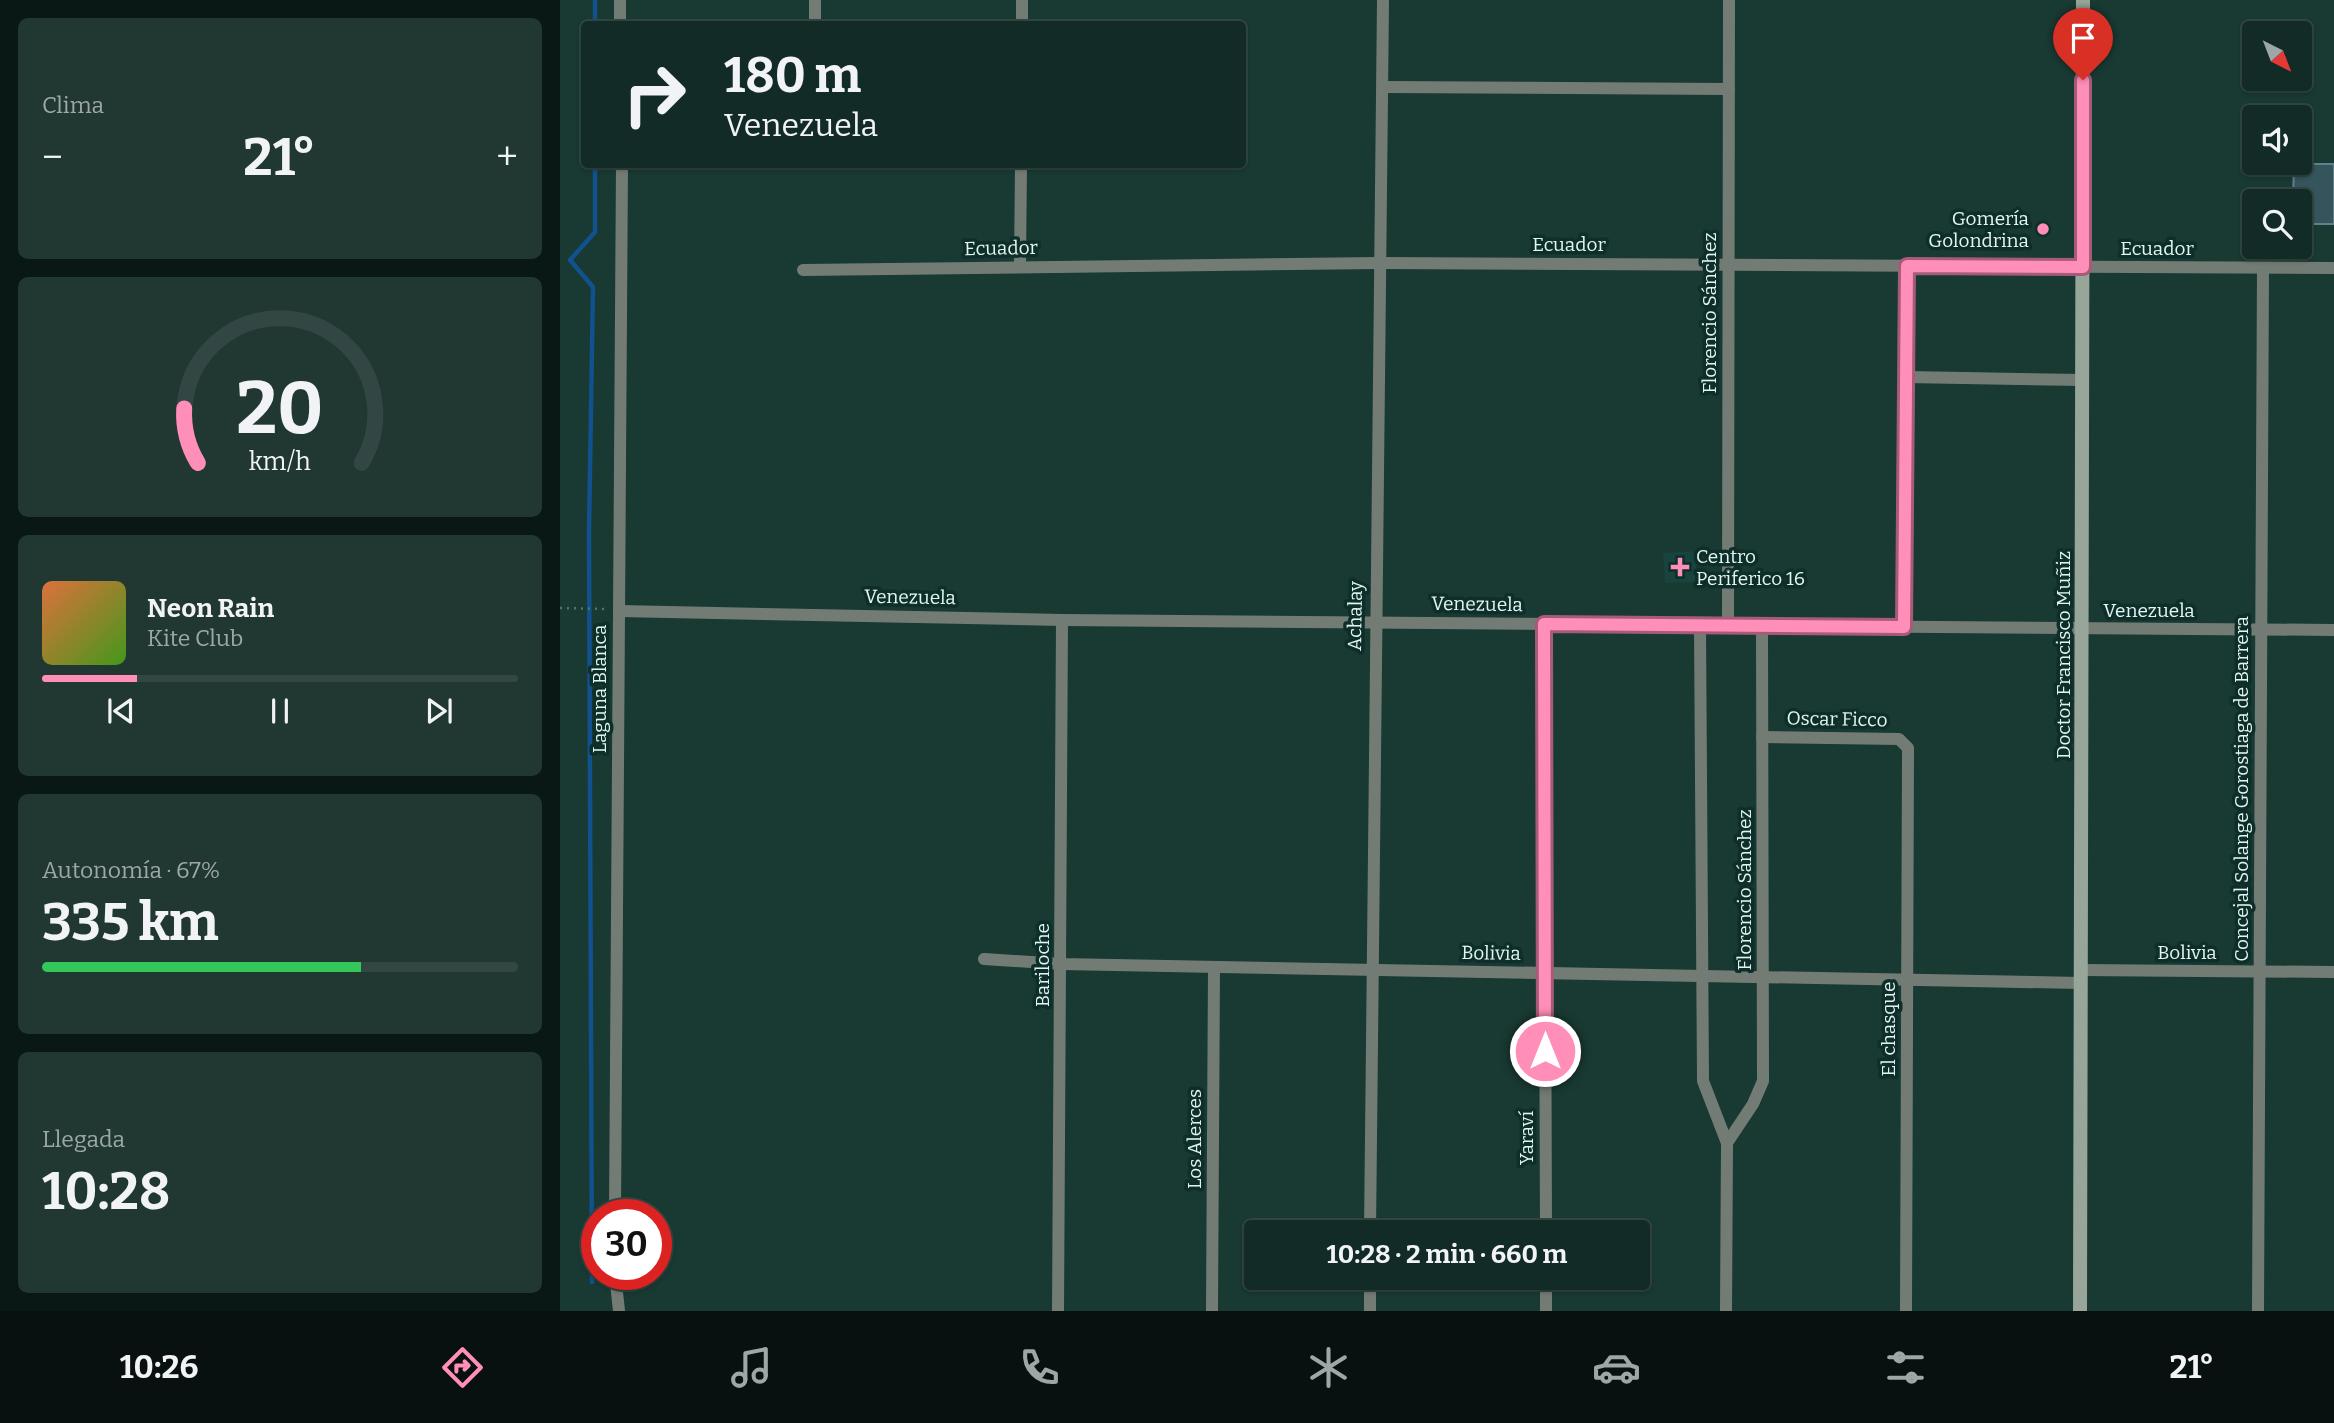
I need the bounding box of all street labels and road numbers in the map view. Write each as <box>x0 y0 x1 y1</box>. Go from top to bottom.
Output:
street label: Florencio Sánchez <box>1698 232 1721 394</box>
street label: Ecuador <box>1532 233 1606 256</box>
street label: Ecuador <box>964 236 1039 260</box>
street label: Ecuador <box>2120 237 2194 260</box>
street label: Doctor Francisco Muñiz <box>2052 551 2075 759</box>
street label: Achalay <box>1343 580 1367 651</box>
street label: Venezuela <box>864 585 957 609</box>
street label: Venezuela <box>1431 592 1524 616</box>
street label: Venezuela <box>2103 599 2195 622</box>
street label: Concejal Solange Gorostiaga de Barrera <box>2230 616 2253 962</box>
street label: Laguna Blanca <box>588 624 611 753</box>
street label: Oscar Ficco <box>1786 707 1888 731</box>
street label: Florencio Sánchez <box>1733 809 1756 971</box>
street label: Bariloche <box>1031 923 1054 1007</box>
street label: Bolivia <box>1461 941 1522 965</box>
street label: Bolivia <box>2157 941 2217 964</box>
street label: El chasque <box>1877 982 1900 1076</box>
street label: Los Alerces <box>1183 1089 1206 1189</box>
street label: Yaraví <box>1515 1111 1538 1165</box>

